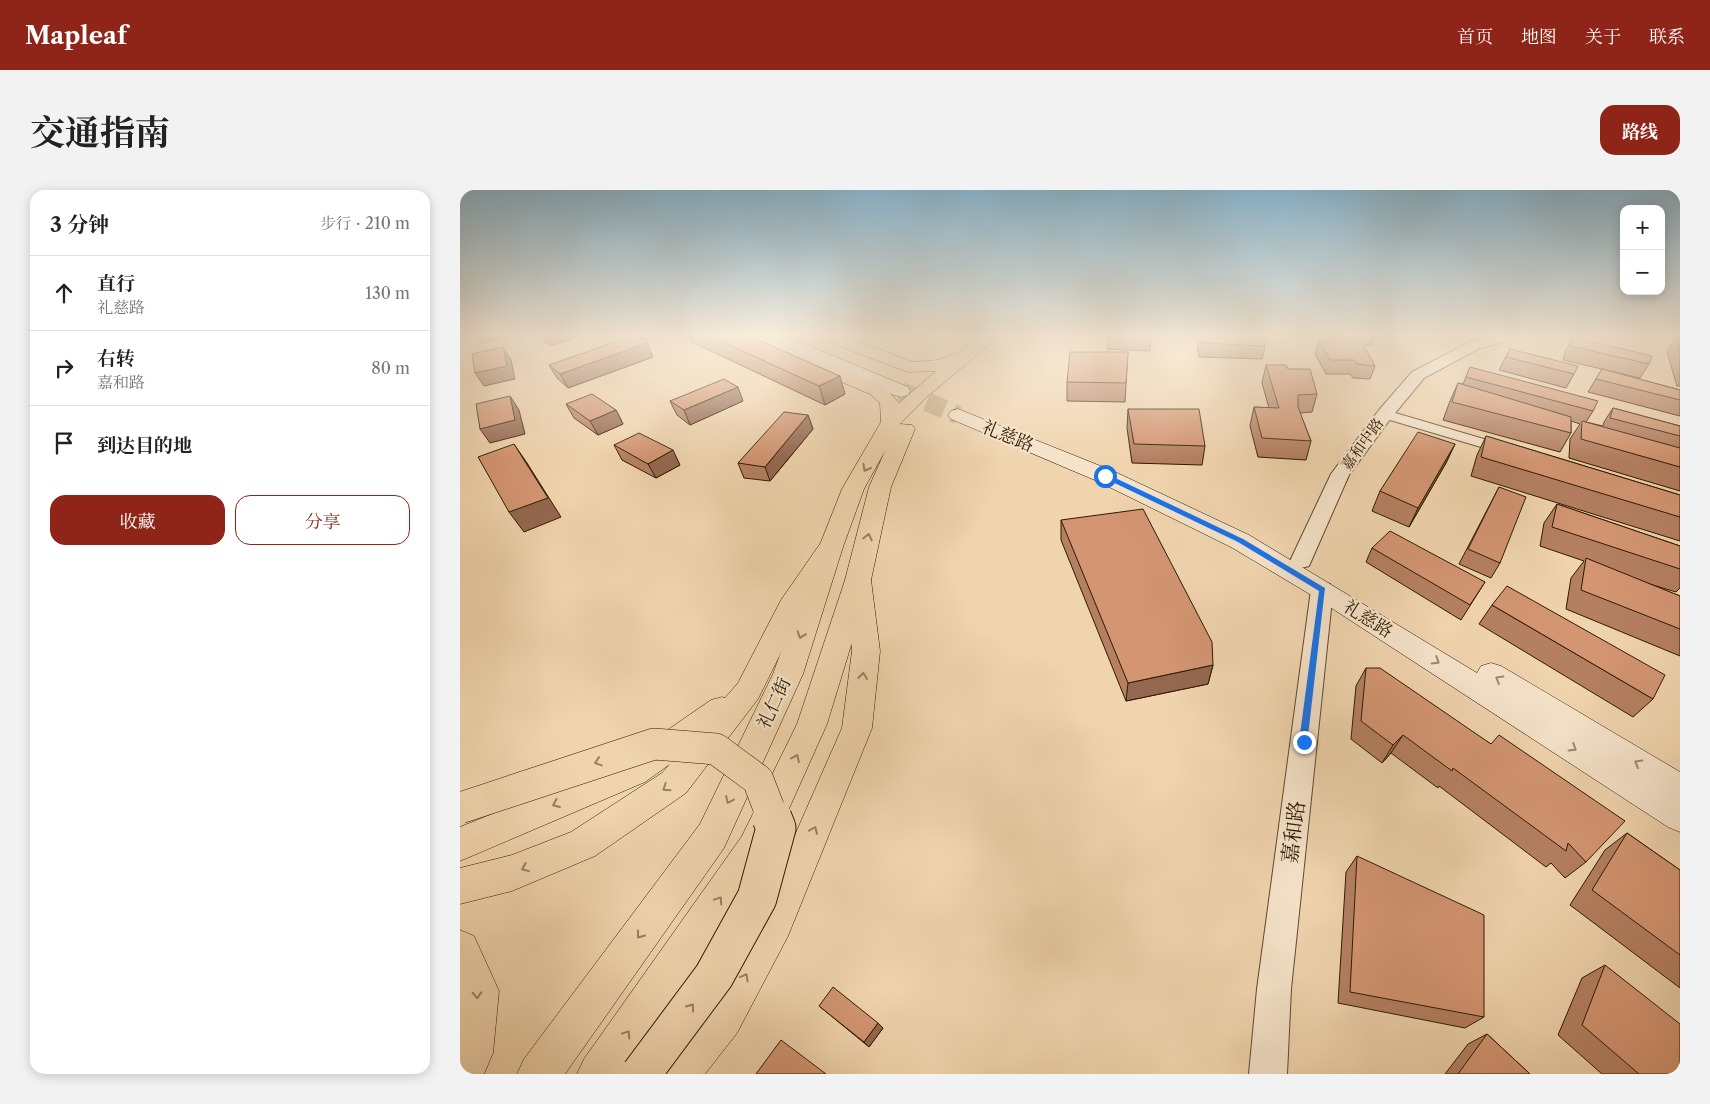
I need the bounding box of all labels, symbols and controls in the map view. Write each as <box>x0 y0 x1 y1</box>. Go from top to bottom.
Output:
text: Mapleaf <box>25 21 127 50</box>
text: 首页 <box>1457 26 1493 48</box>
text: 地图 <box>1521 26 1557 48</box>
text: 关于 <box>1585 26 1621 48</box>
text: 联系 <box>1649 26 1685 48</box>
button: 路线 <box>1600 105 1680 155</box>
text: 交通指南 <box>30 111 170 154</box>
map controls <box>1620 205 1665 295</box>
button: + <box>1620 205 1665 250</box>
text: 3 分钟 <box>50 212 109 237</box>
text: 步行 · 210 m <box>320 213 410 233</box>
button: − <box>1620 250 1665 295</box>
text: 直行 <box>97 272 135 295</box>
icon: ahead <box>50 279 78 307</box>
text: 130 m <box>365 283 410 303</box>
text: 礼慈路 <box>97 297 145 317</box>
text: 右转 <box>97 347 135 370</box>
icon: right <box>50 354 78 382</box>
text: 80 m <box>371 358 410 378</box>
text: 嘉和路 <box>97 372 145 392</box>
street label: 嘉和中路 <box>1337 414 1387 474</box>
street label: 礼慈路 <box>979 416 1037 456</box>
icon: arrive <box>50 429 78 457</box>
text: 到达目的地 <box>97 434 192 457</box>
one-way arrow <box>862 462 872 471</box>
route start <box>1094 465 1117 488</box>
button: 收藏 <box>50 495 225 545</box>
button: 分享 <box>235 495 410 545</box>
one-way arrow <box>862 532 873 541</box>
street label: 礼慈路 <box>1339 595 1397 643</box>
one-way arrow <box>797 631 807 639</box>
one-way arrow <box>1430 655 1439 665</box>
one-way arrow <box>857 672 868 680</box>
street label: 礼仁街 <box>753 674 795 732</box>
one-way arrow <box>1496 676 1505 686</box>
route end <box>1293 731 1316 754</box>
one-way arrow <box>1568 742 1577 752</box>
one-way arrow <box>790 754 801 763</box>
one-way arrow <box>594 757 602 767</box>
one-way arrow <box>1635 760 1644 770</box>
one-way arrow <box>663 782 672 792</box>
one-way arrow <box>725 795 735 804</box>
one-way arrow <box>552 798 561 809</box>
street label: 嘉和路 <box>1277 799 1309 865</box>
one-way arrow <box>808 826 819 835</box>
one-way arrow <box>521 861 530 872</box>
one-way arrow <box>712 896 722 905</box>
one-way arrow <box>637 930 646 939</box>
one-way arrow <box>739 973 749 982</box>
one-way arrow <box>472 992 482 1000</box>
one-way arrow <box>685 1003 694 1013</box>
one-way arrow <box>621 1030 630 1040</box>

